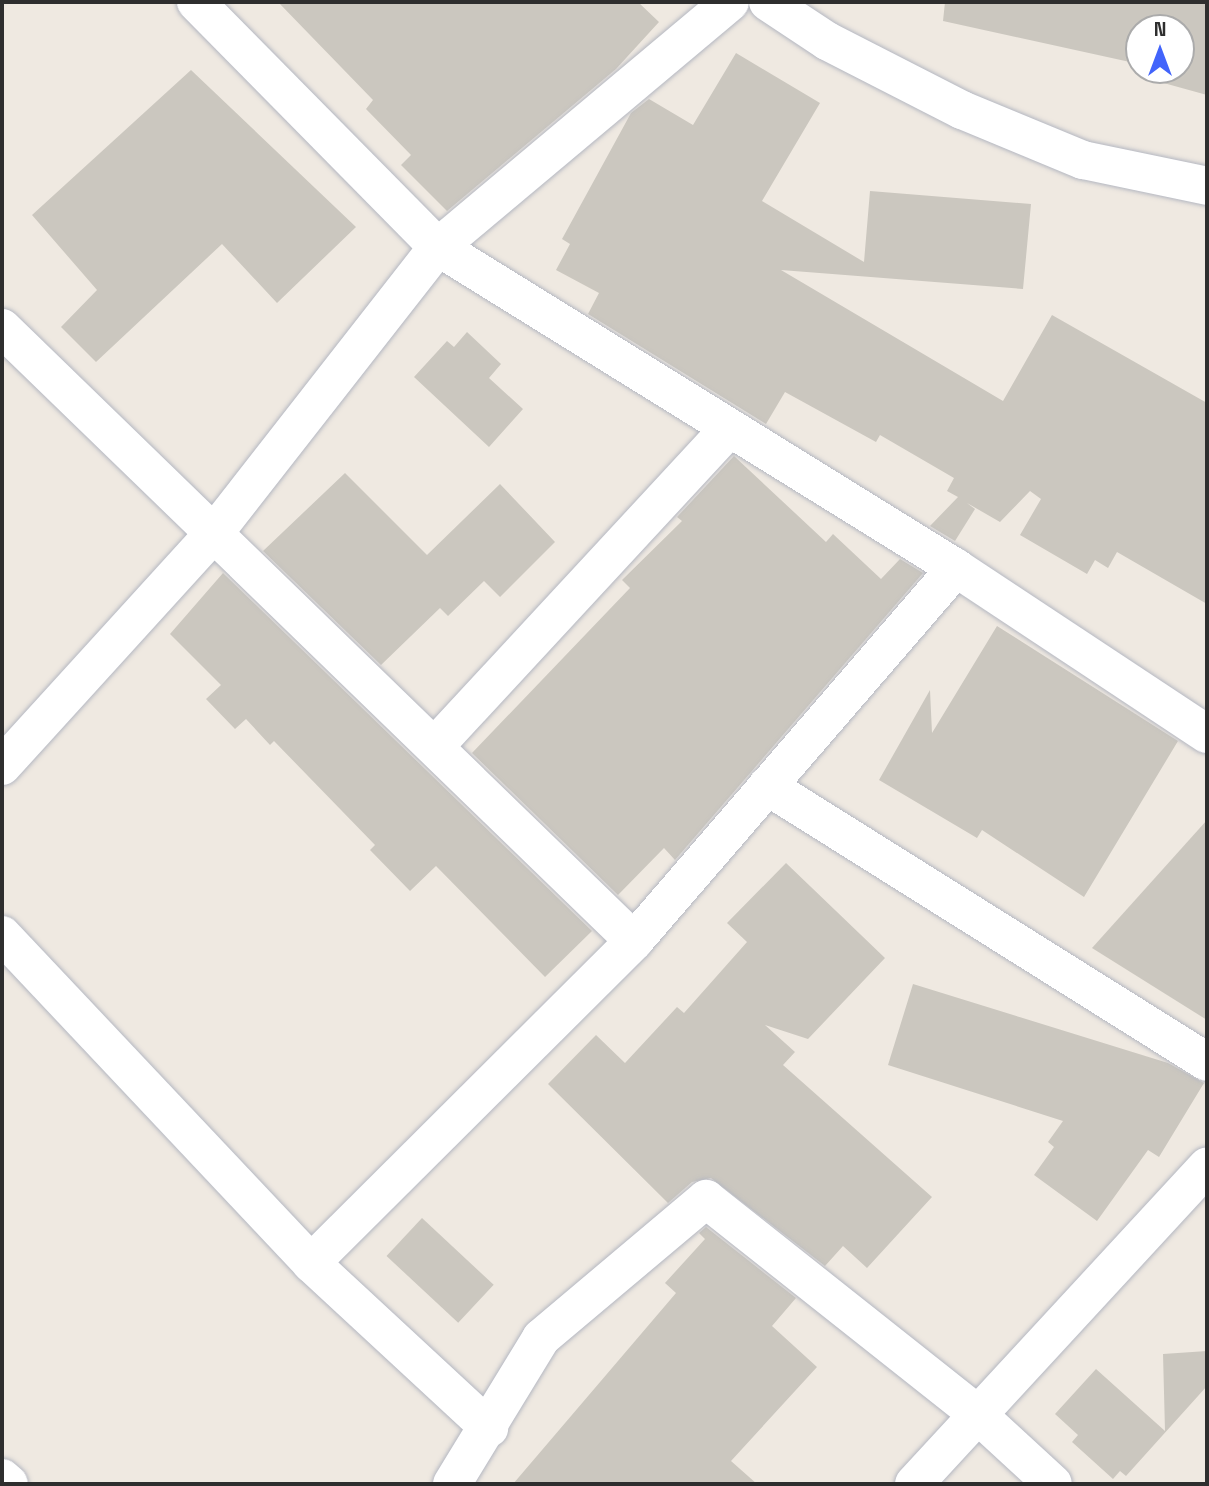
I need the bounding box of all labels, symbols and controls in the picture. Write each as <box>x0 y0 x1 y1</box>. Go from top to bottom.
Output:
north arrow <box>1125 14 1195 84</box>
text: N <box>1154 17 1166 42</box>

